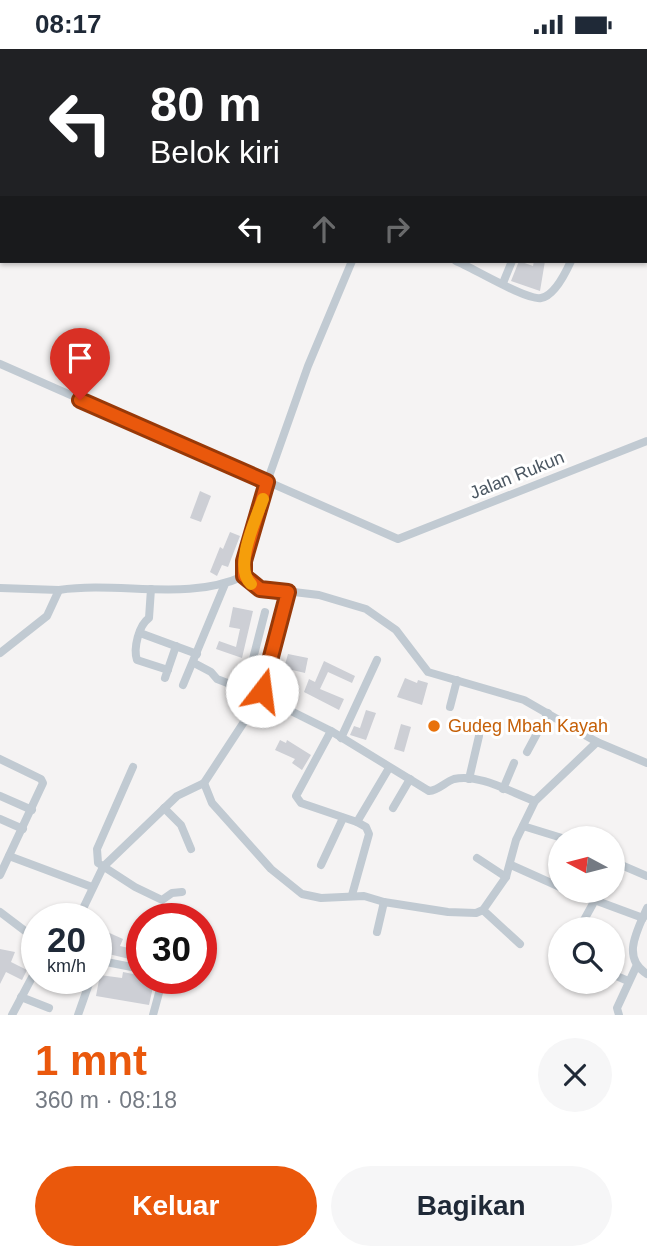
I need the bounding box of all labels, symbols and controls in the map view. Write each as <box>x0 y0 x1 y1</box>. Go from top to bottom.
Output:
text: 08:17 <box>35 9 102 39</box>
icon: left <box>35 77 126 168</box>
text: 80 m <box>150 77 262 131</box>
text: Belok kiri <box>150 134 280 170</box>
icon: left <box>232 210 270 248</box>
icon: ahead <box>305 210 343 248</box>
icon: right <box>378 210 416 248</box>
pin <box>50 328 110 400</box>
icon: arrive <box>61 339 99 377</box>
street label: Jalan Rukun <box>467 447 567 503</box>
position arrow <box>225 654 299 728</box>
place label: Gudeg Mbah Kayah <box>448 716 608 736</box>
marker: Gudeg Mbah Kayah <box>426 718 442 734</box>
north arrow <box>548 826 625 903</box>
map controls <box>548 826 625 994</box>
speed limit sign: 30 <box>126 903 217 994</box>
button: search <box>548 917 625 994</box>
text: 20 <box>47 920 86 959</box>
text: km/h <box>47 956 86 976</box>
text: 1 mnt <box>35 1037 147 1084</box>
button: close <box>538 1038 612 1112</box>
text: 360 m · 08:18 <box>35 1087 177 1113</box>
button: Keluar <box>35 1166 317 1246</box>
button: Bagikan <box>331 1166 612 1246</box>

